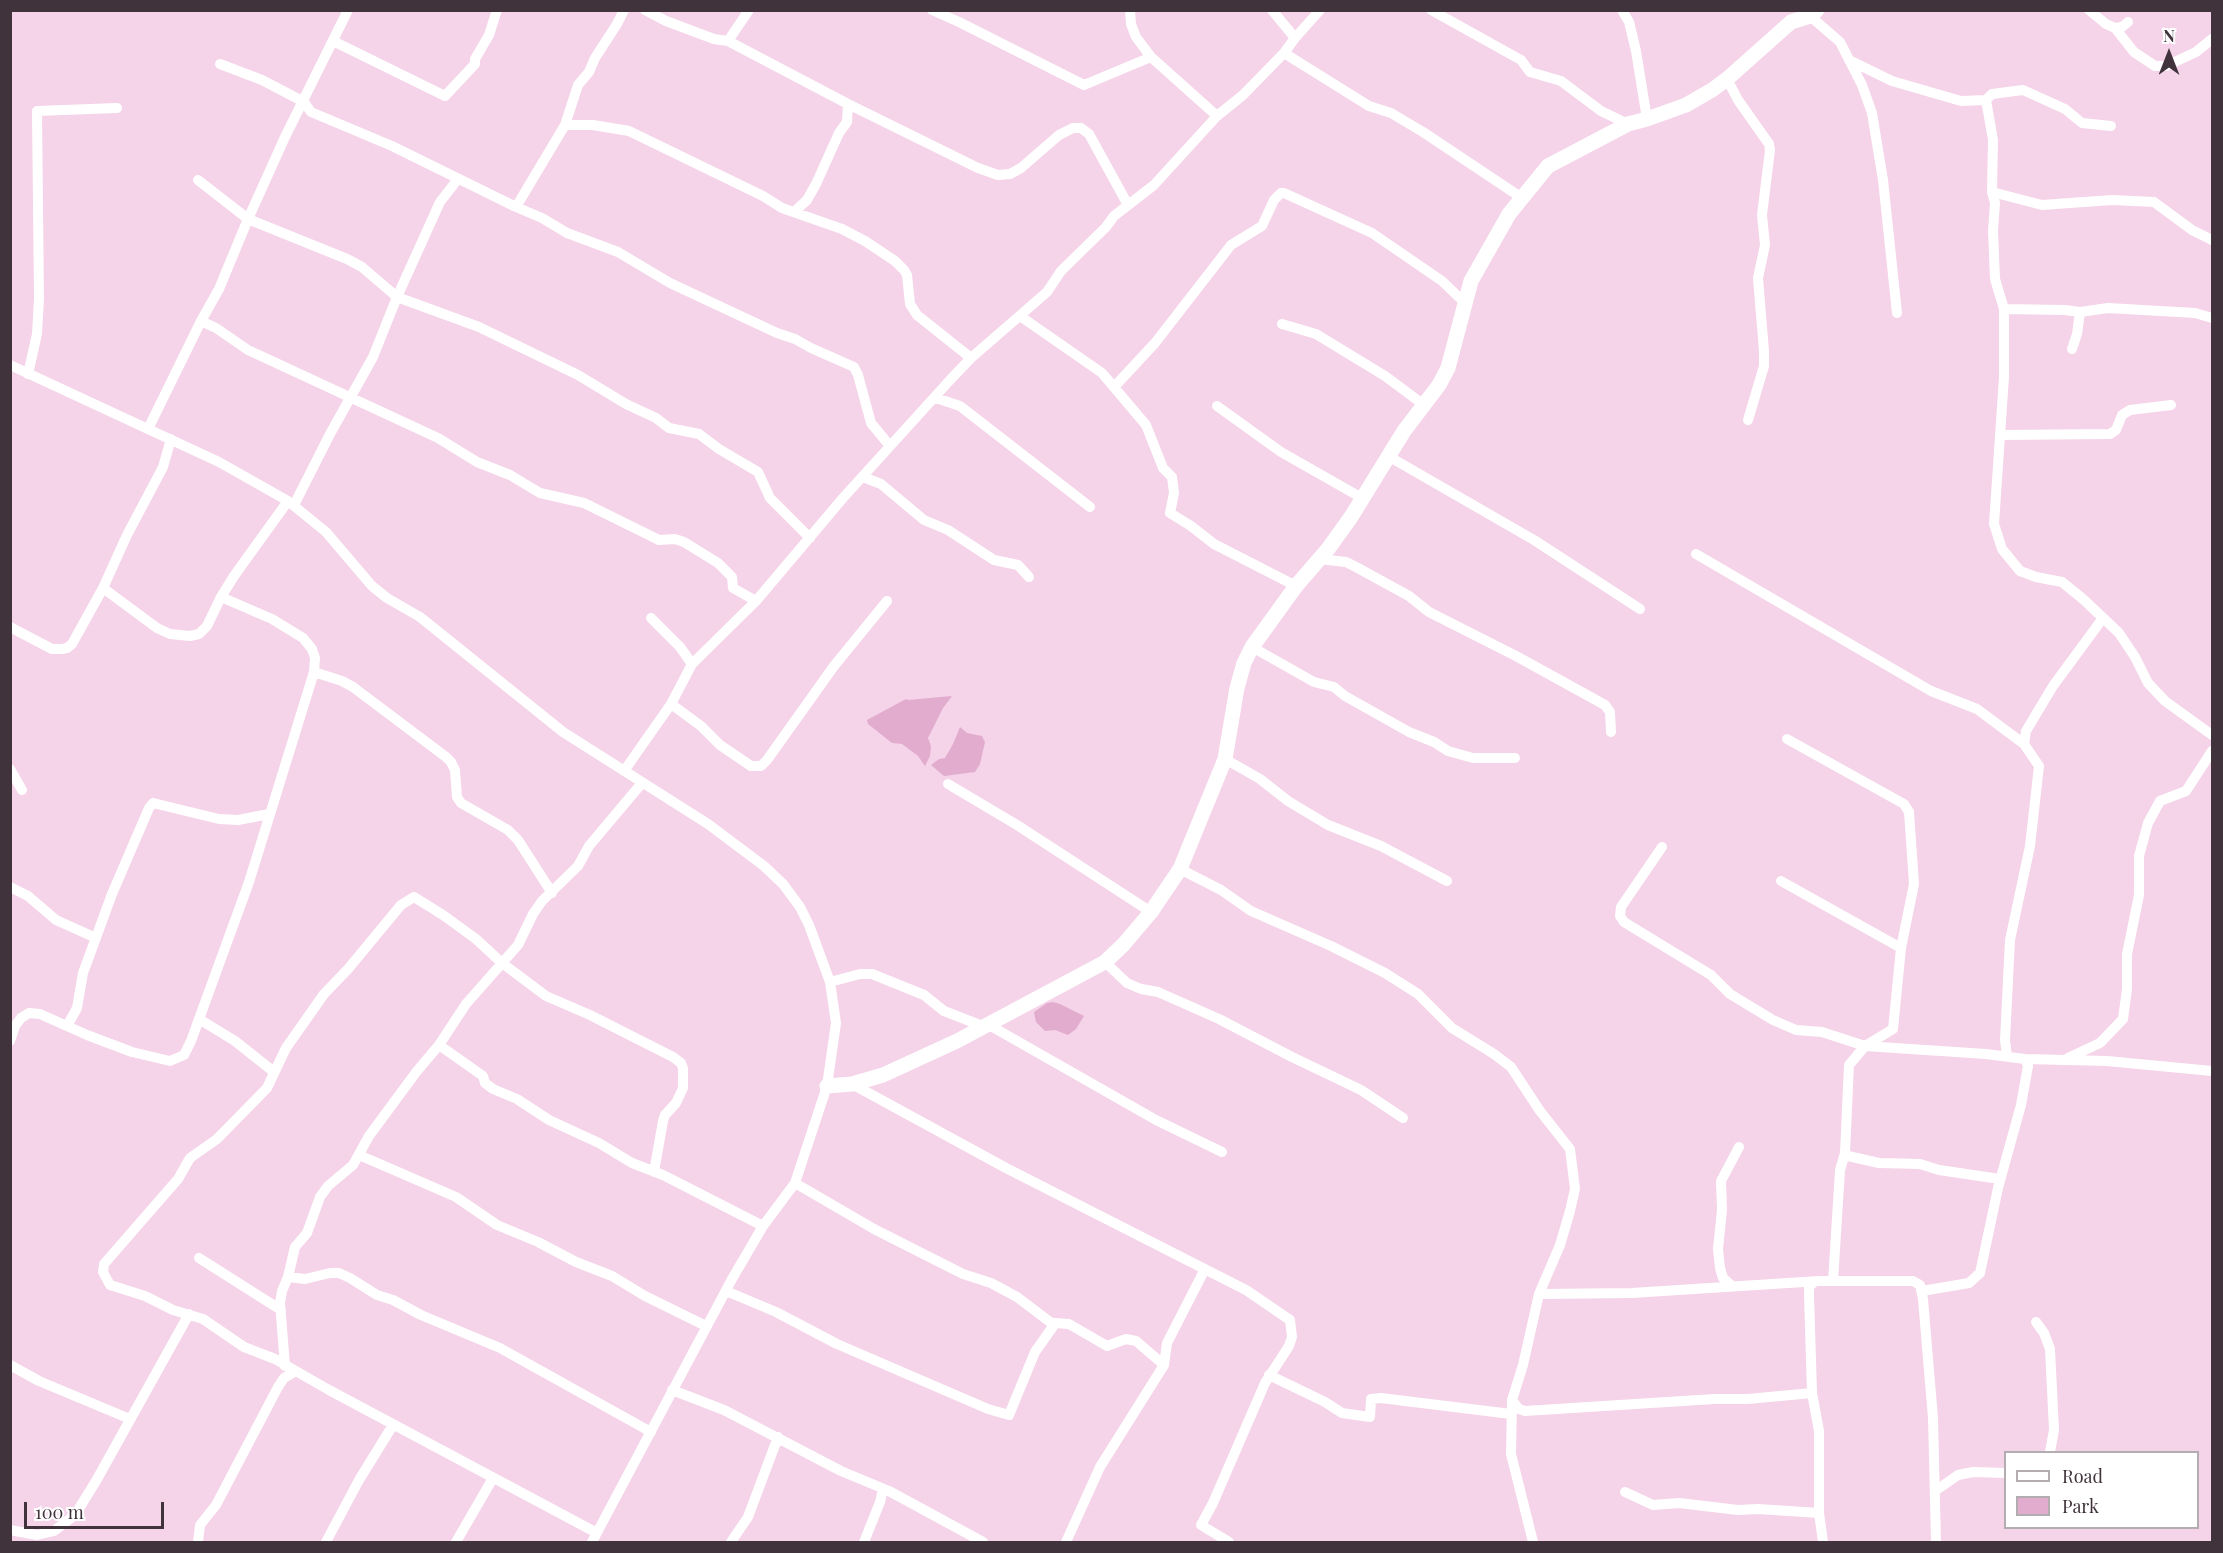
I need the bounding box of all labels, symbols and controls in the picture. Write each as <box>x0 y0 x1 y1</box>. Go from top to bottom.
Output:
north arrow <box>2139 24 2199 84</box>
text: N <box>2163 25 2175 46</box>
legend <box>2004 1451 2199 1529</box>
text: Road <box>2062 1464 2103 1488</box>
scale bar <box>27 1490 166 1528</box>
text: Park <box>2062 1494 2099 1518</box>
text: 100 m <box>35 1500 84 1524</box>

